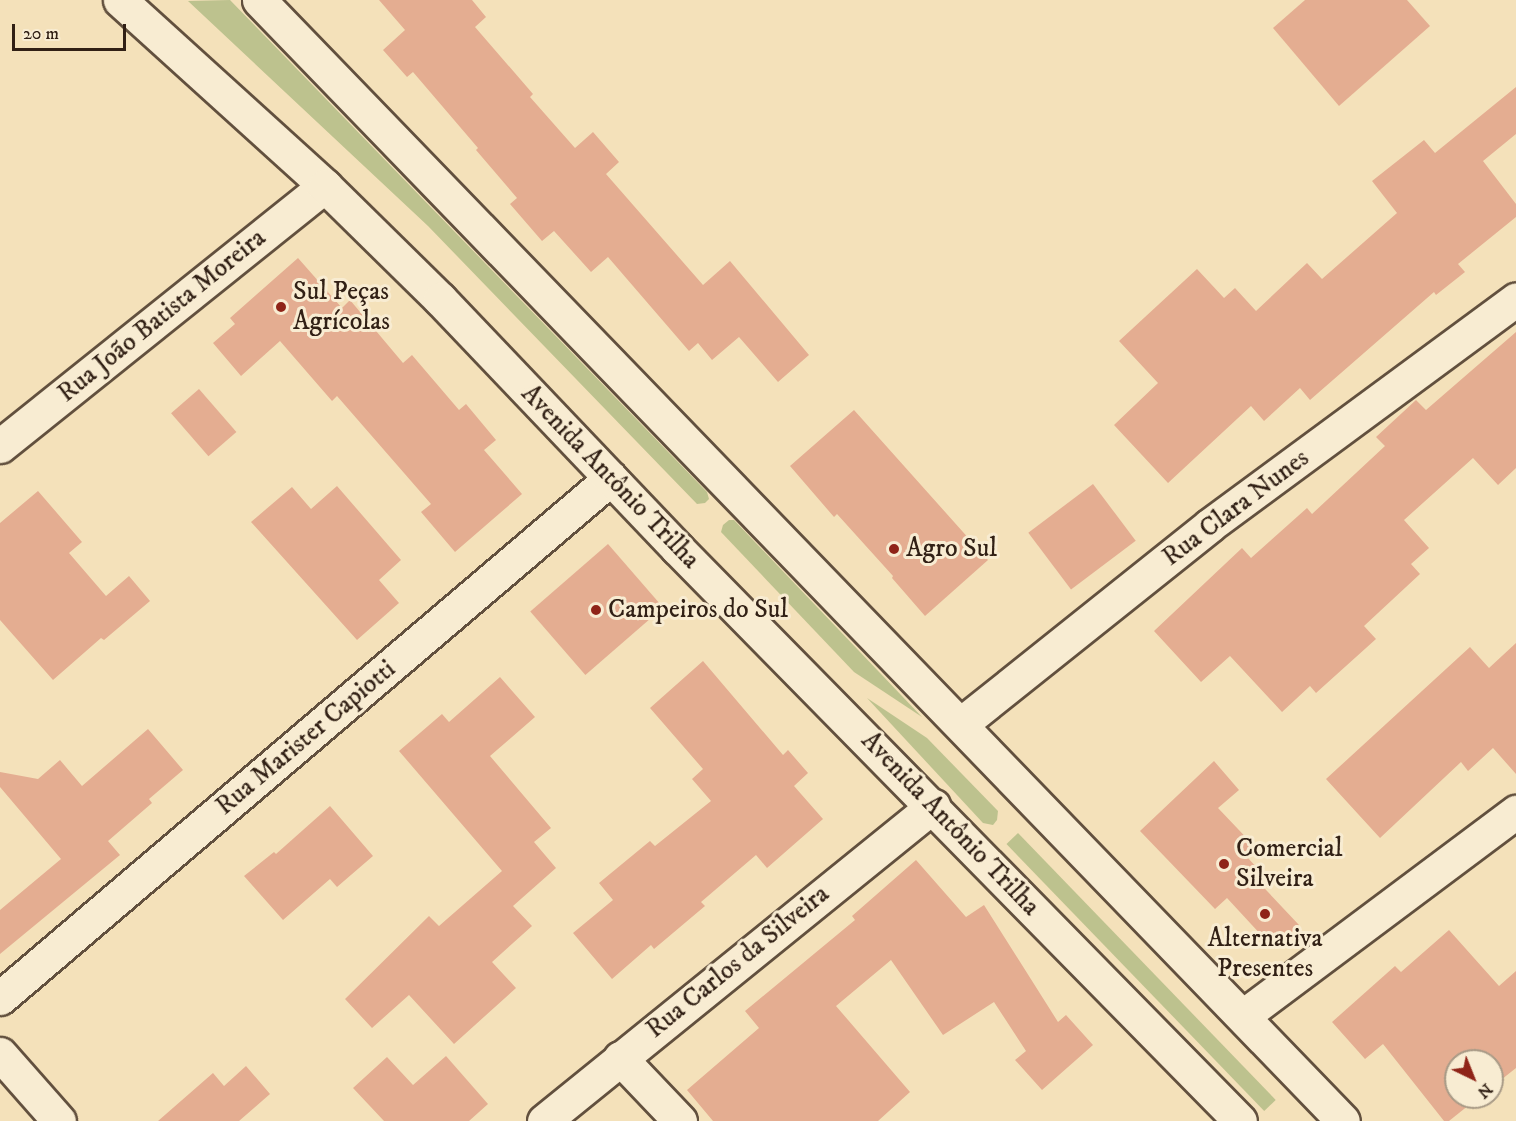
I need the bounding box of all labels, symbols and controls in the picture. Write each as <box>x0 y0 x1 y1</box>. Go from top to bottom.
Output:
scale bar <box>15 12 129 50</box>
text: 20 m <box>23 23 59 45</box>
street label: Rua João Batista Moreira <box>52 223 272 409</box>
place label: Sul Peças Agrícolas <box>293 276 390 338</box>
marker: Sul Peças Agrícolas <box>274 300 288 314</box>
street label: Avenida Antônio Trilha <box>514 379 706 575</box>
street label: Rua Clara Nunes <box>1157 443 1315 573</box>
place label: Agro Sul <box>906 533 997 565</box>
marker: Agro Sul <box>887 542 901 556</box>
place label: Campeiros do Sul <box>608 594 788 626</box>
marker: Campeiros do Sul <box>589 603 603 617</box>
street label: Rua Marister Capiotti <box>210 654 402 822</box>
street label: Avenida Antônio Trilha <box>854 726 1046 922</box>
place label: Comercial Silveira <box>1236 833 1342 894</box>
marker: Comercial Silveira <box>1217 857 1231 871</box>
street label: Rua Carlos da Silveira <box>640 879 836 1045</box>
marker: Alternativa Presentes <box>1258 907 1272 921</box>
place label: Alternativa Presentes <box>1207 923 1323 984</box>
north arrow <box>1444 1049 1504 1109</box>
text: N <box>1473 1079 1497 1102</box>

